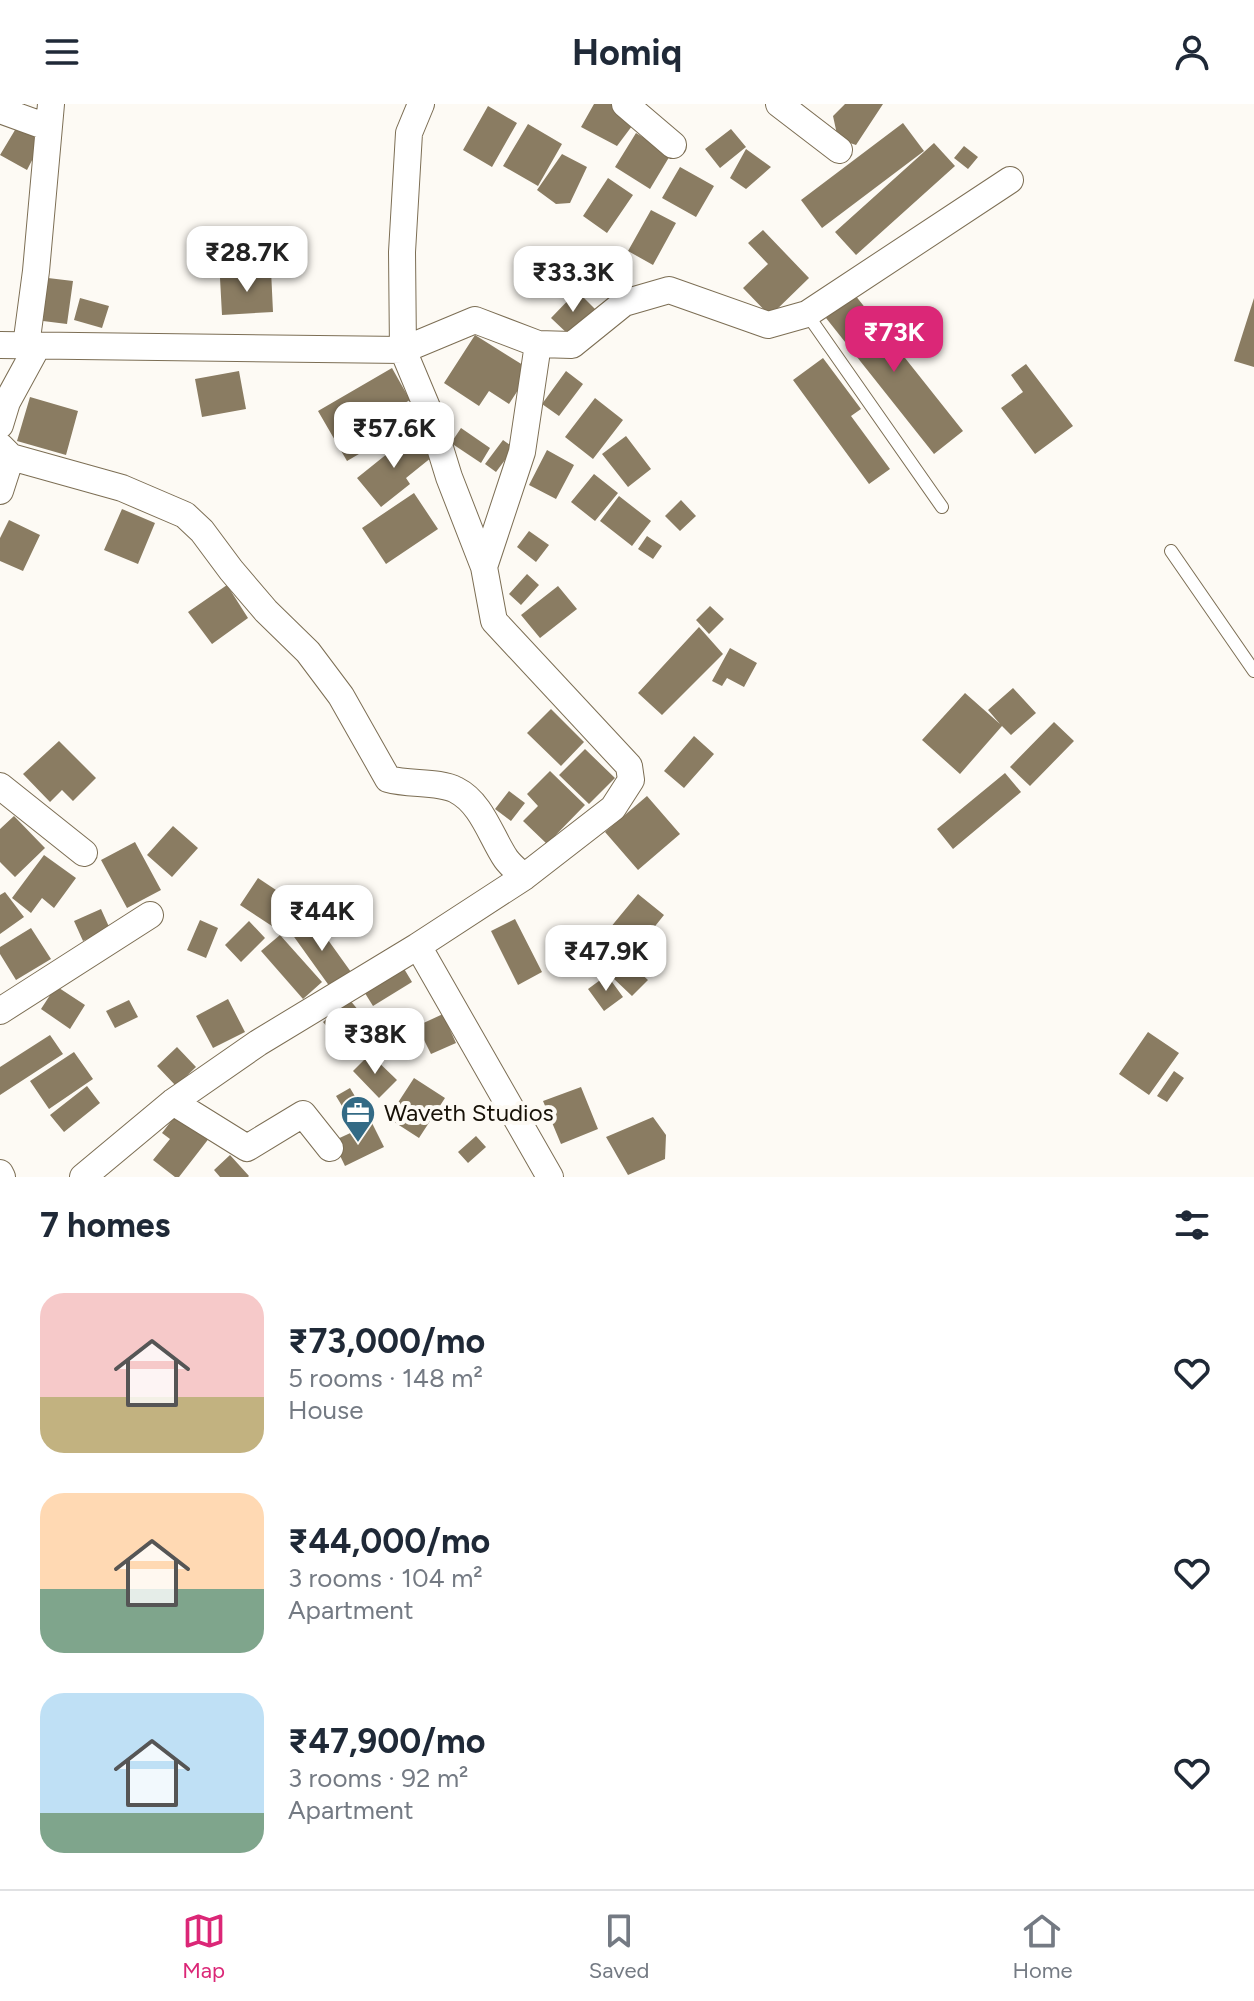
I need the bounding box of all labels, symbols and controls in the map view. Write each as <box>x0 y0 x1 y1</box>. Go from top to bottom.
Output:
icon: menu <box>40 30 84 74</box>
icon: person <box>1170 30 1214 74</box>
text: Homiq <box>572 31 682 74</box>
pin: ₹28.7K <box>182 226 312 294</box>
text: ₹28.7K <box>205 236 289 268</box>
pin: ₹33.3K <box>508 246 638 314</box>
text: ₹33.3K <box>532 256 614 288</box>
pin: ₹73K <box>847 306 941 374</box>
text: ₹73K <box>863 316 925 348</box>
pin: ₹57.6K <box>329 402 459 470</box>
text: ₹57.6K <box>352 412 436 444</box>
pin: ₹44K <box>275 885 369 953</box>
text: ₹44K <box>289 895 355 927</box>
pin: ₹47.9K <box>541 925 671 993</box>
text: ₹47.9K <box>563 935 649 967</box>
pin: ₹38K <box>328 1008 422 1076</box>
text: ₹38K <box>343 1018 407 1050</box>
office icon: Waveth Studios <box>339 1094 377 1144</box>
place label: Waveth Studios <box>384 1098 554 1127</box>
icon: filters <box>1170 1203 1214 1247</box>
text: 7 homes <box>40 1205 170 1246</box>
text: ₹73,000/mo <box>288 1321 485 1362</box>
icon: home <box>104 1325 200 1421</box>
icon: heart <box>1170 1351 1214 1395</box>
text: 5 rooms · 148 m² <box>288 1362 483 1394</box>
text: House <box>288 1394 363 1426</box>
text: ₹44,000/mo <box>288 1521 490 1562</box>
icon: home <box>104 1525 200 1621</box>
icon: heart <box>1170 1551 1214 1595</box>
text: 3 rooms · 104 m² <box>288 1562 483 1594</box>
text: Apartment <box>288 1594 414 1626</box>
text: ₹47,900/mo <box>288 1721 485 1762</box>
icon: home <box>104 1725 200 1821</box>
icon: heart <box>1170 1751 1214 1795</box>
text: 3 rooms · 92 m² <box>288 1762 468 1794</box>
text: Apartment <box>288 1794 414 1826</box>
tab: Map <box>182 1909 226 1984</box>
tab: Saved <box>589 1909 649 1984</box>
tab: Home <box>1012 1909 1072 1984</box>

